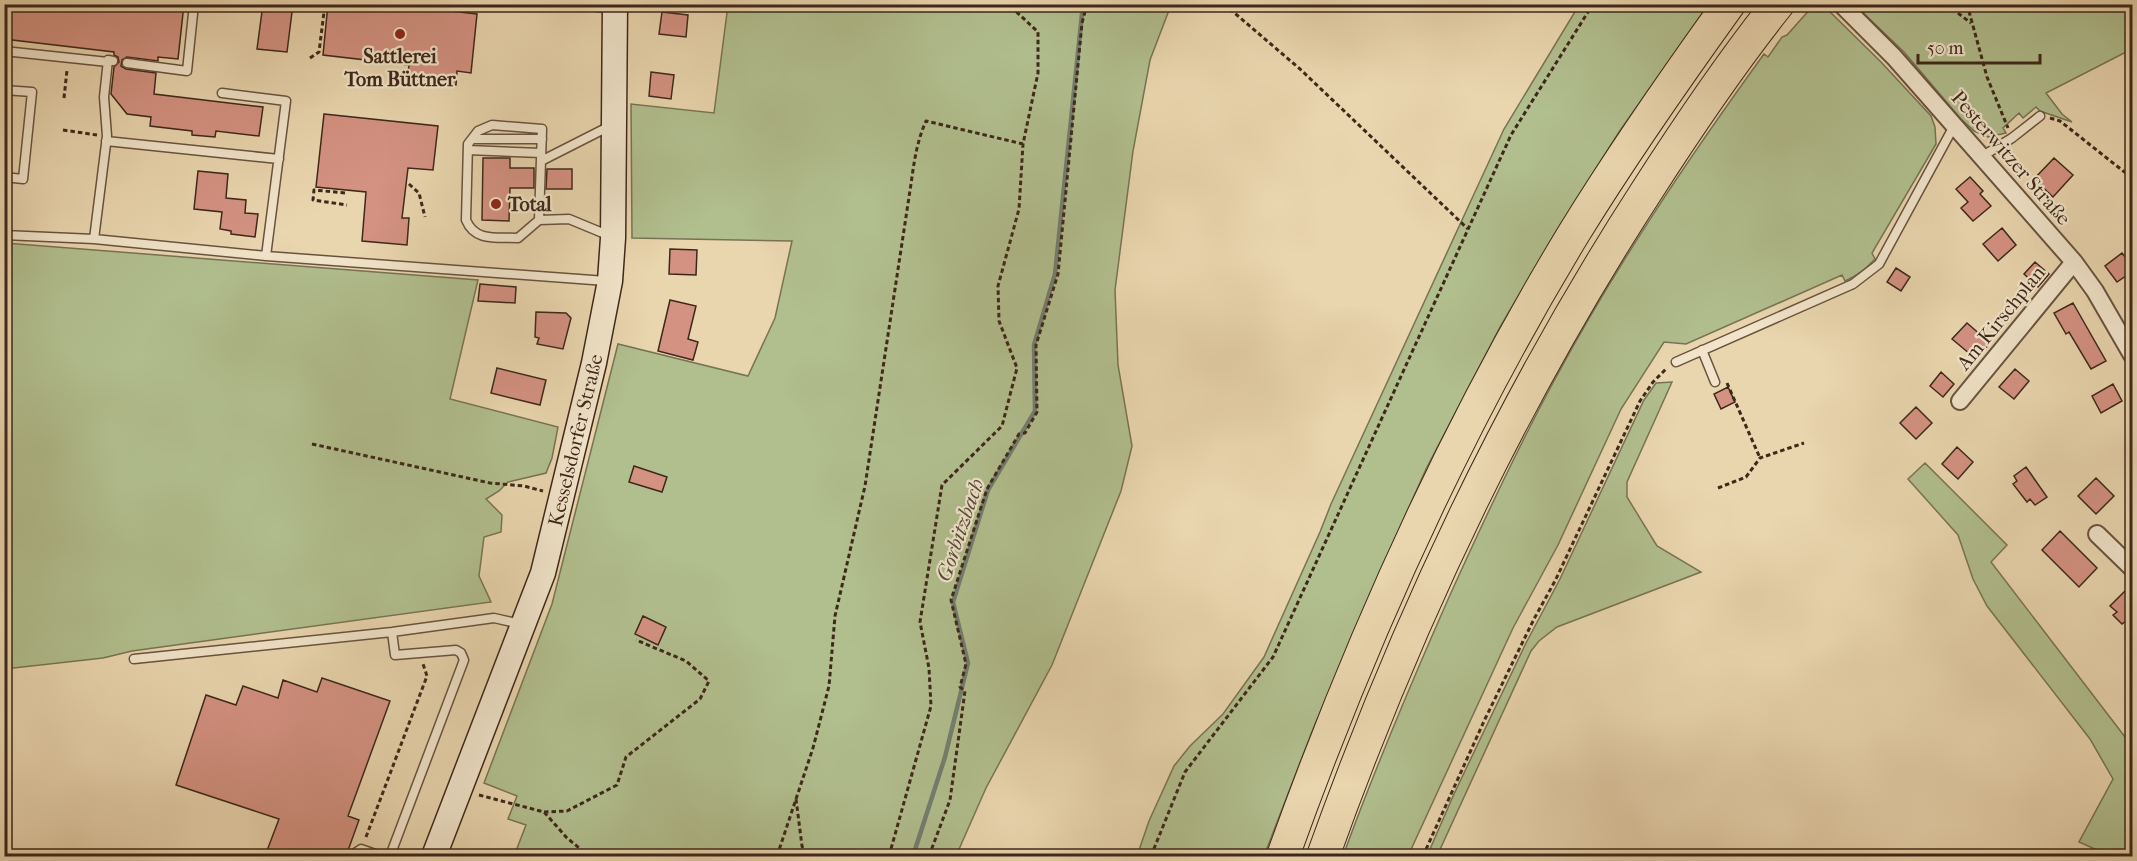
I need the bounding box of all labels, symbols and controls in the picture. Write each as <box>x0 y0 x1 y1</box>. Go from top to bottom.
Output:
marker: Sattlerei Tom Büttner <box>393 27 407 41</box>
scale bar <box>1918 27 2040 65</box>
text: 50 m <box>1927 38 1964 59</box>
place label: Sattlerei Tom Büttner <box>343 45 456 91</box>
street label: Pesterwitzer Straße <box>1947 86 2076 230</box>
place label: Total <box>507 193 552 216</box>
marker: Total <box>489 197 503 211</box>
street label: Am Kirschplan <box>1951 261 2050 375</box>
street label: Kesselsdorfer Straße <box>543 352 607 528</box>
water label: Gorbitzbach <box>931 475 989 584</box>

